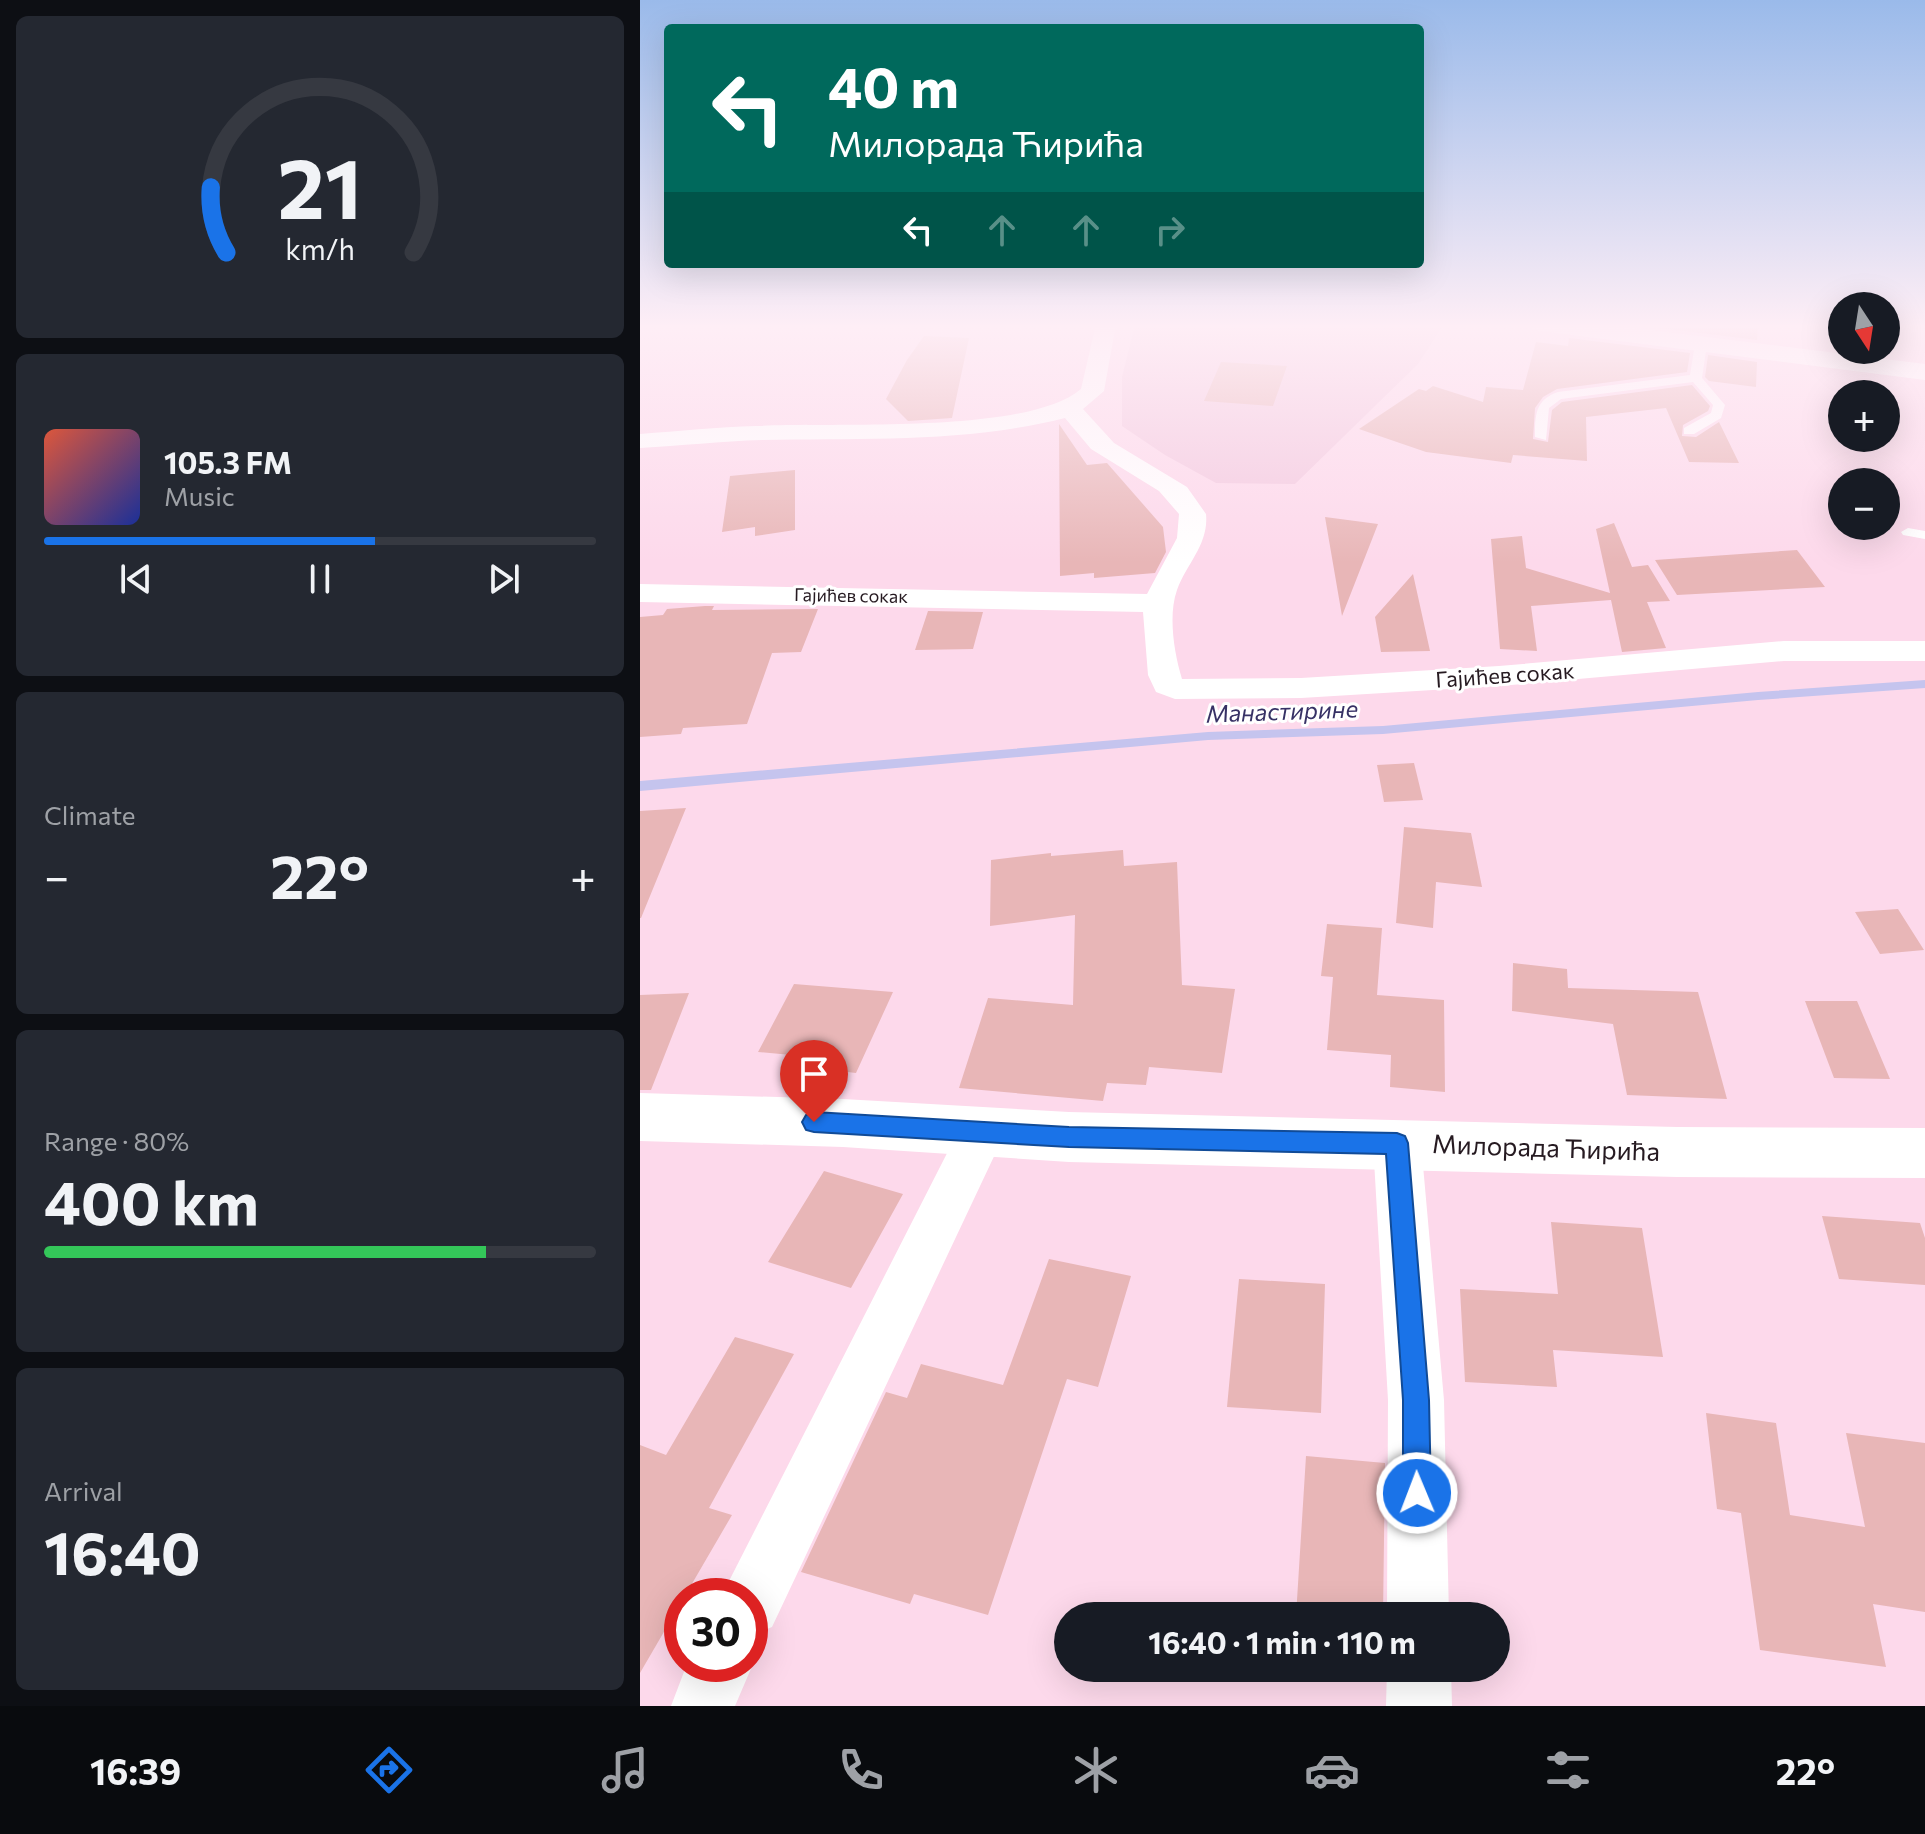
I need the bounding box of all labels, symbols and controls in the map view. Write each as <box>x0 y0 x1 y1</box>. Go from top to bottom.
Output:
text: 40 m <box>828 51 959 120</box>
icon: left <box>696 56 800 160</box>
text: Милорада Ћирића <box>828 120 1144 164</box>
text: 21 <box>278 134 362 236</box>
icon: left <box>896 208 940 252</box>
icon: ahead <box>980 208 1024 252</box>
icon: ahead <box>1064 208 1108 252</box>
icon: right <box>1148 208 1192 252</box>
text: km/h <box>285 231 355 266</box>
north arrow <box>1828 292 1900 364</box>
map controls <box>1828 292 1900 540</box>
button: + <box>1828 380 1900 452</box>
text: 105.3 FM <box>164 443 292 480</box>
button: − <box>1828 468 1900 540</box>
text: Music <box>164 480 235 511</box>
icon: previous <box>114 557 158 601</box>
icon: pause <box>298 557 342 601</box>
icon: next <box>482 557 526 601</box>
street label: Гајићев сокак <box>794 583 909 607</box>
street label: Гајићев сокак <box>1435 656 1576 693</box>
water label: Манастирине <box>1205 693 1359 728</box>
text: Climate <box>44 799 136 830</box>
text: 22° <box>270 838 369 911</box>
text: − <box>44 848 69 902</box>
text: + <box>570 848 596 902</box>
pin <box>780 1040 848 1122</box>
icon: arrive <box>792 1052 836 1096</box>
text: Range · 80% <box>44 1125 189 1156</box>
street label: Милорада Ћирића <box>1432 1127 1661 1166</box>
text: 400 km <box>44 1164 259 1237</box>
position arrow <box>1375 1451 1459 1535</box>
text: Arrival <box>44 1475 123 1506</box>
text: 16:40 <box>44 1514 201 1587</box>
speed limit sign: 30 <box>664 1578 768 1682</box>
text: 16:40 · 1 min · 110 m <box>1148 1623 1416 1660</box>
icon: directions <box>361 1742 417 1798</box>
icon: music <box>597 1742 653 1798</box>
icon: phone <box>833 1742 889 1798</box>
icon: climate <box>1068 1742 1124 1798</box>
icon: car <box>1304 1742 1360 1798</box>
icon: filters <box>1540 1742 1596 1798</box>
text: 16:39 <box>90 1748 181 1792</box>
text: 22° <box>1776 1748 1835 1792</box>

